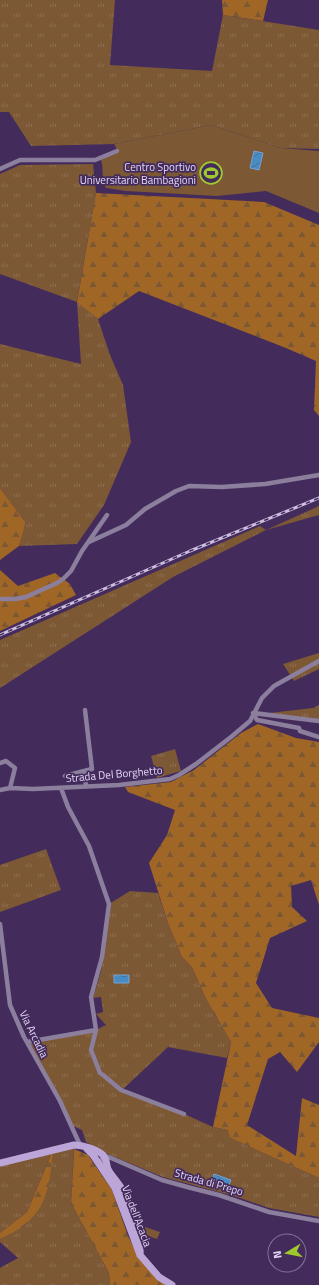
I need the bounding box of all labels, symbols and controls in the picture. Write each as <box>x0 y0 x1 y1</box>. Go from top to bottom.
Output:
place label: Centro Sportivo Universitario Bambagioni <box>80 159 196 188</box>
sports icon: Centro Sportivo Universitario Bambagioni <box>198 160 224 186</box>
street label: Strada Del Borghetto <box>65 762 163 786</box>
street label: Via Arcadia <box>16 1008 53 1061</box>
street label: Strada di Prepo <box>173 1165 245 1200</box>
street label: Via dell'Acacia <box>118 1183 156 1249</box>
north arrow <box>267 1233 307 1273</box>
text: N <box>269 1250 286 1260</box>

